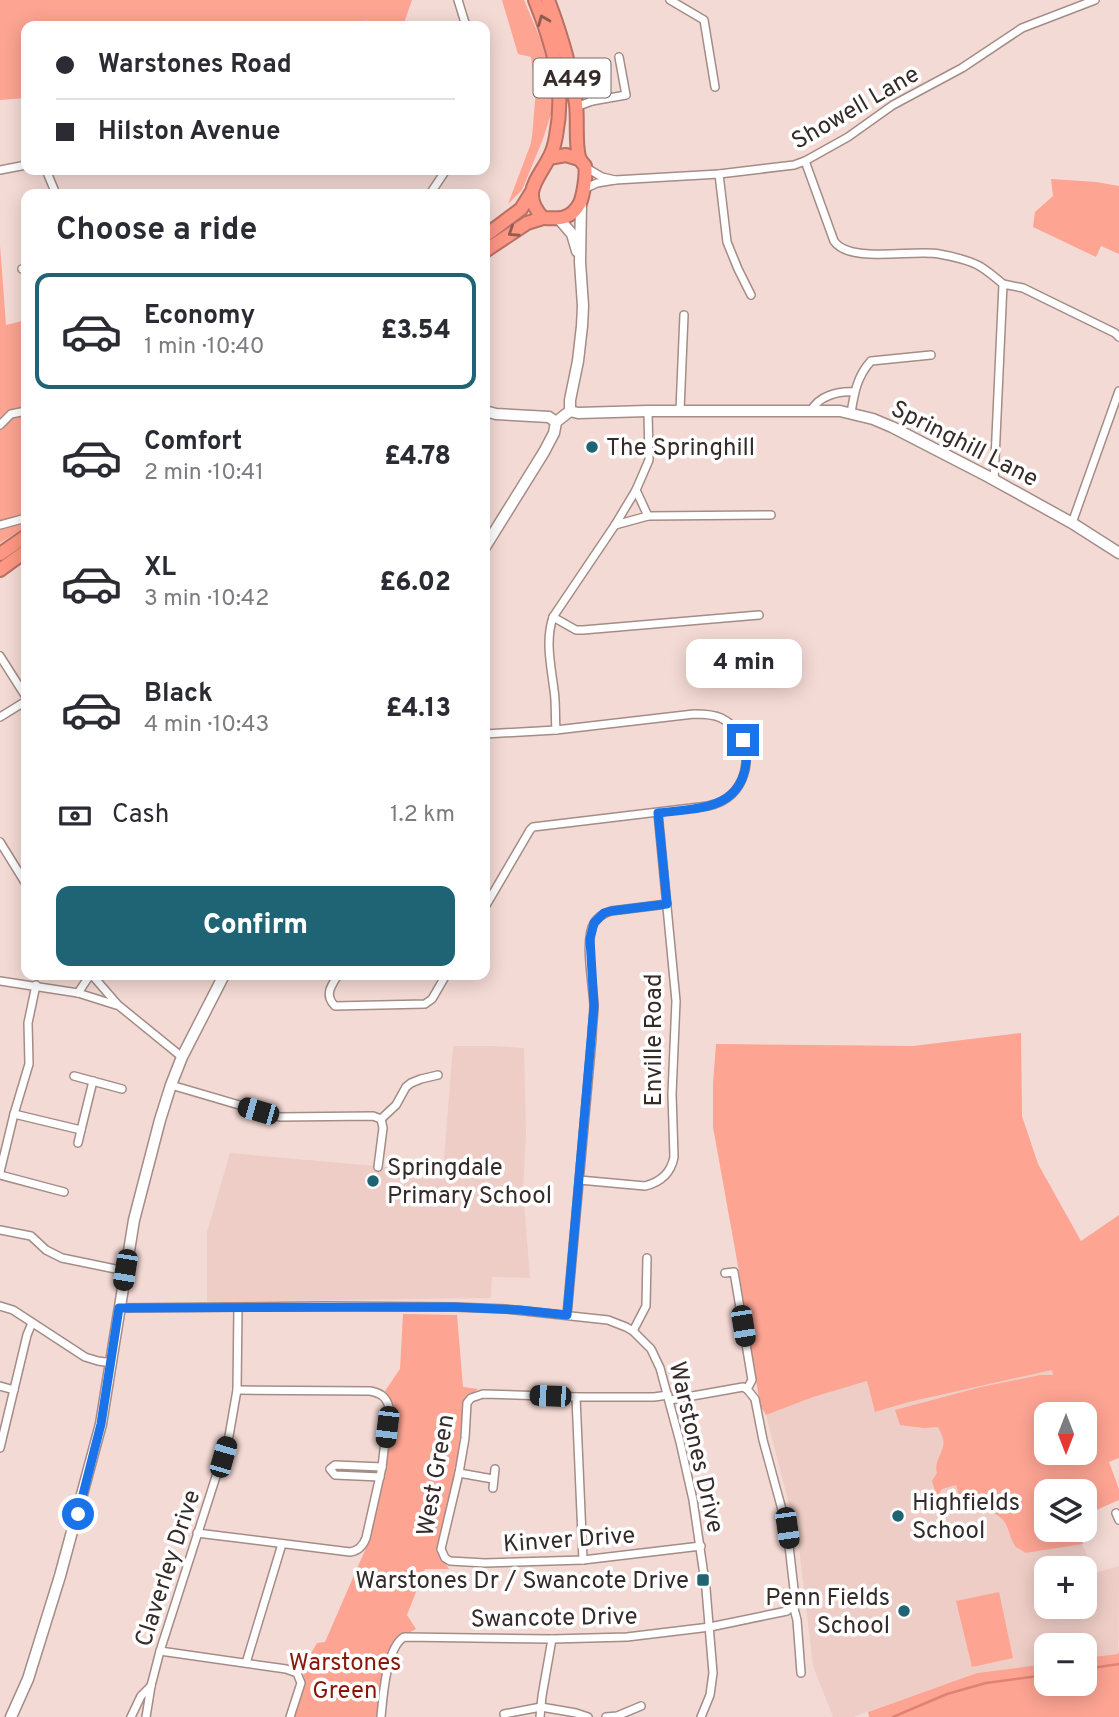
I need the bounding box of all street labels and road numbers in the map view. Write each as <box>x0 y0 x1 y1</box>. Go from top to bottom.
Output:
road number: A449 <box>534 58 610 97</box>
street label: Showell Lane <box>787 60 925 157</box>
street label: Springhill Lane <box>885 395 1043 495</box>
street label: Enville Road <box>640 974 670 1106</box>
street label: Warstones Drive <box>661 1359 729 1536</box>
street label: West Green <box>411 1412 462 1539</box>
street label: Claverley Drive <box>129 1487 208 1651</box>
street label: Kinver Drive <box>502 1521 636 1561</box>
street label: Swancote Drive <box>470 1603 638 1635</box>

